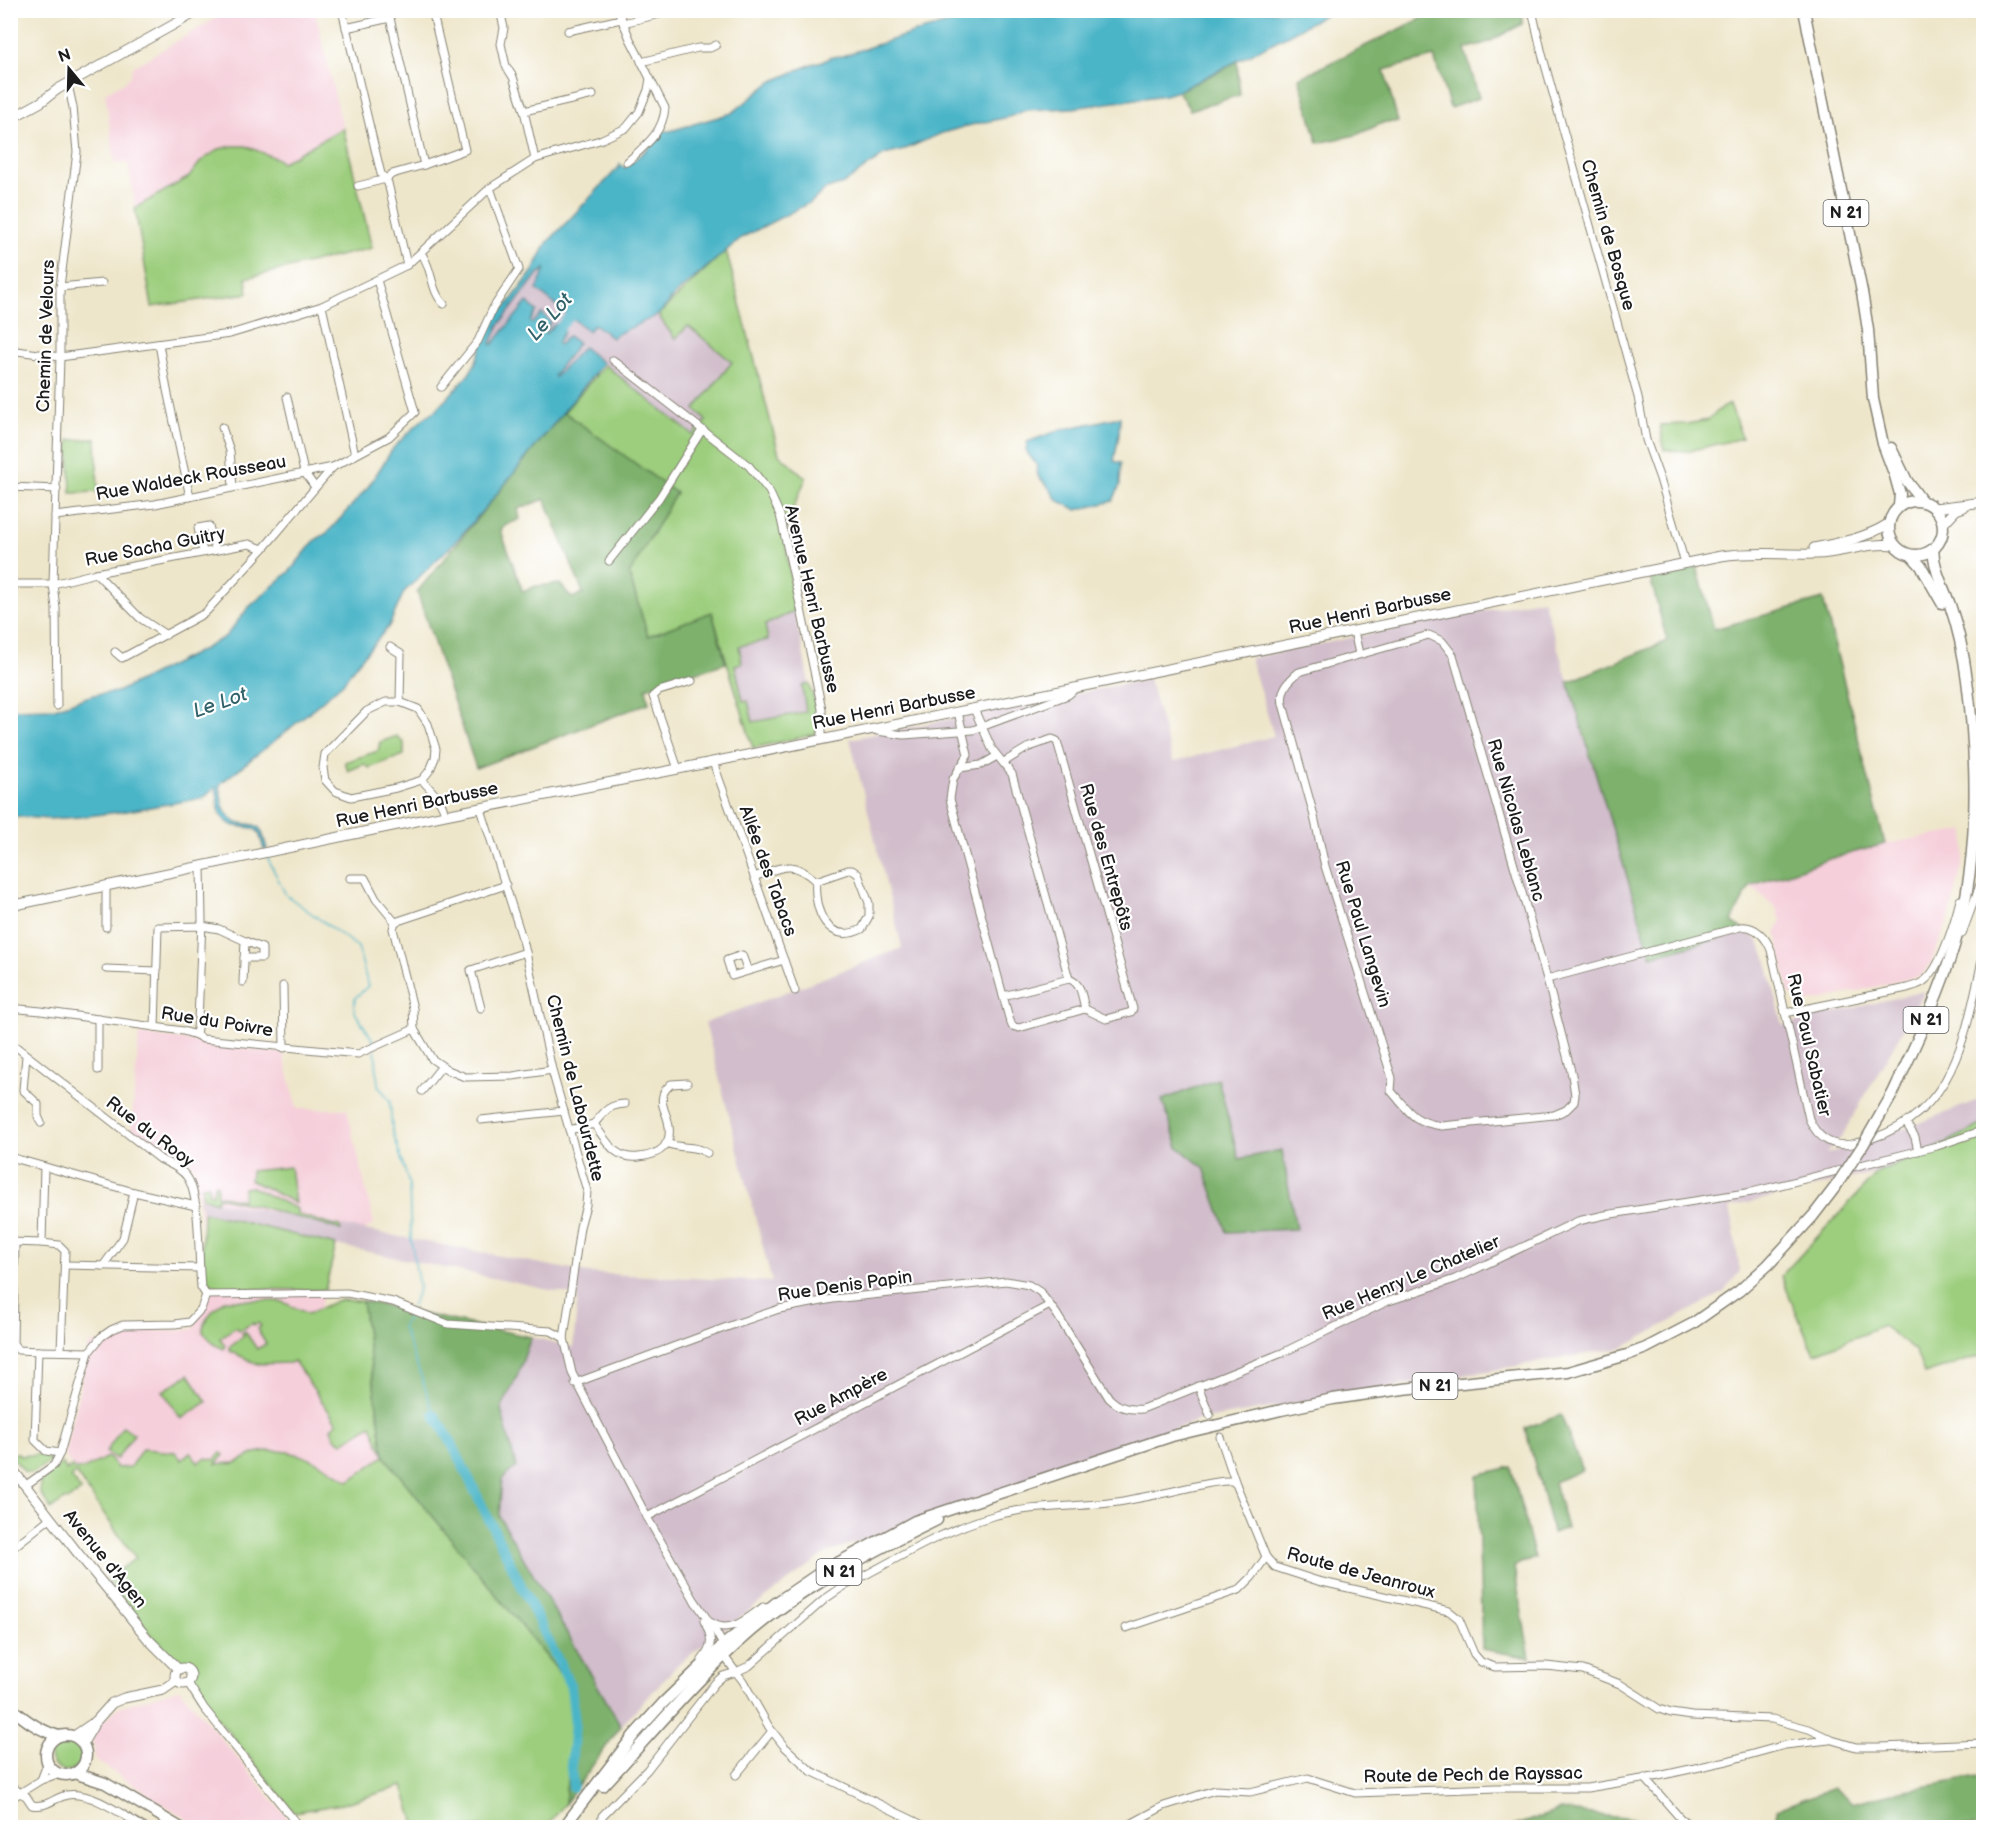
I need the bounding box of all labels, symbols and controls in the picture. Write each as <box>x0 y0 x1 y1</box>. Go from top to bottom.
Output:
north arrow <box>39 39 99 99</box>
text: N <box>56 45 73 67</box>
street label: Chemin de Bosque <box>1576 157 1640 313</box>
road number: N 21 <box>1824 200 1868 226</box>
street label: Chemin de Velours <box>33 259 59 413</box>
water label: Le Lot <box>522 288 578 346</box>
street label: Rue Waldeck Rousseau <box>94 451 288 505</box>
street label: Avenue Henri Barbusse <box>780 503 844 695</box>
street label: Rue Sacha Guitry <box>83 523 228 571</box>
street label: Rue Henri Barbusse <box>1287 583 1453 638</box>
water label: Le Lot <box>190 682 251 723</box>
street label: Rue Henri Barbusse <box>811 682 978 734</box>
street label: Rue Nicolas Leblanc <box>1483 736 1549 904</box>
street label: Rue Henri Barbusse <box>334 777 500 832</box>
street label: Rue des Entrepôts <box>1075 781 1137 933</box>
street label: Allée des Tabacs <box>735 803 801 939</box>
street label: Rue Paul Langevin <box>1331 858 1395 1010</box>
street label: Rue Paul Sabatier <box>1782 972 1836 1119</box>
street label: Chemin de Labourdette <box>542 992 608 1184</box>
street label: Rue du Poivre <box>159 1003 275 1041</box>
road number: N 21 <box>1904 1007 1948 1033</box>
street label: Rue du Rooy <box>102 1092 199 1172</box>
street label: Rue Henry Le Chatelier <box>1319 1231 1503 1325</box>
street label: Rue Denis Papin <box>776 1266 914 1306</box>
street label: Rue Ampère <box>791 1364 891 1430</box>
road number: N 21 <box>1412 1373 1458 1399</box>
street label: Avenue d'Agen <box>59 1506 151 1612</box>
street label: Route de Jeanroux <box>1284 1543 1438 1603</box>
road number: N 21 <box>816 1559 862 1585</box>
street label: Route de Pech de Rayssac <box>1363 1763 1583 1787</box>

